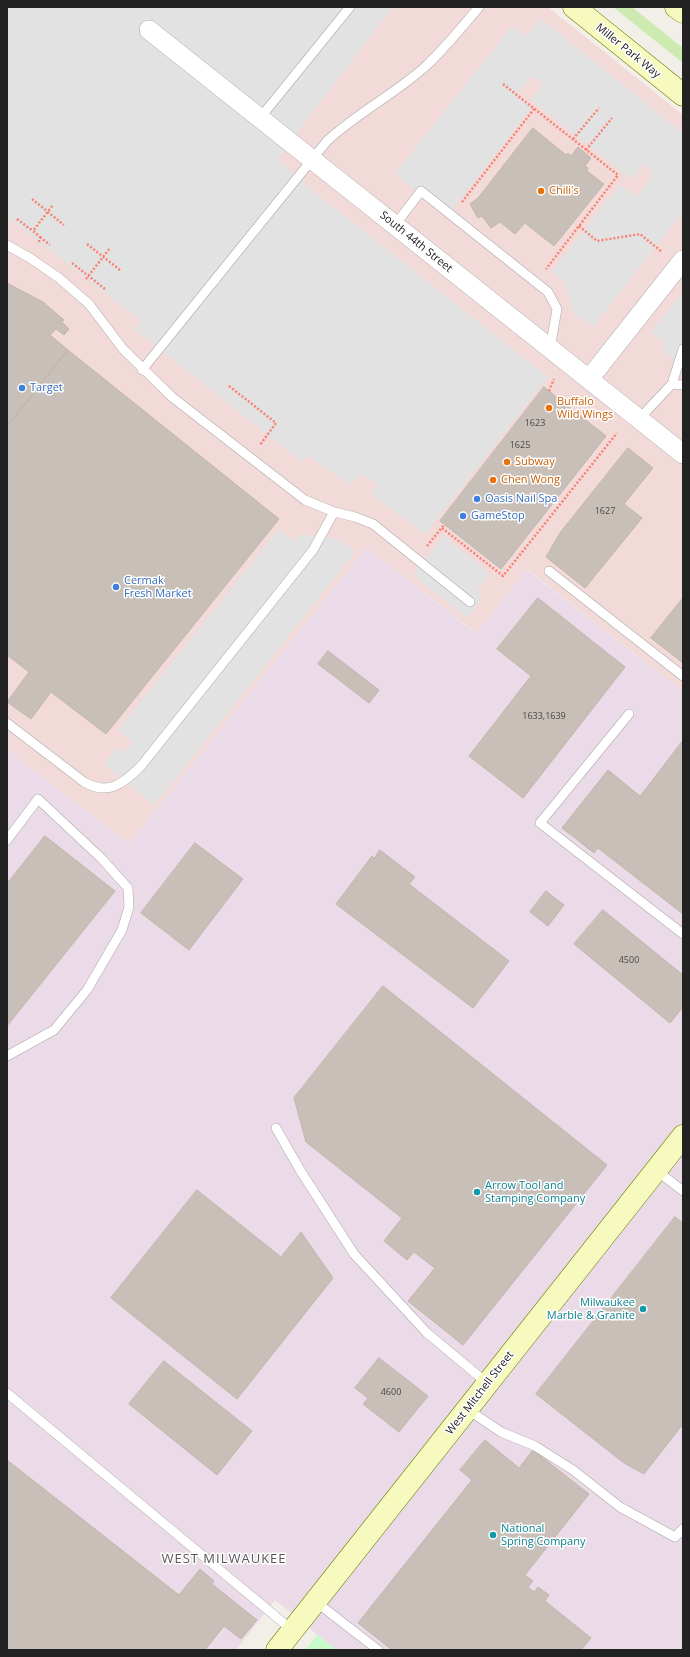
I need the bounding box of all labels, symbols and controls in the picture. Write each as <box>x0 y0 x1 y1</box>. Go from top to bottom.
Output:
street label: Miller Park Way <box>593 21 663 81</box>
place label: Chili's <box>549 184 579 198</box>
marker: Chili's <box>536 186 546 196</box>
street label: South 44th Street <box>377 209 455 275</box>
place label: Target <box>30 381 63 395</box>
marker: Target <box>17 383 27 393</box>
place label: Buffalo Wild Wings <box>557 395 613 421</box>
marker: Buffalo Wild Wings <box>544 403 554 413</box>
house number: 1623 <box>525 418 545 428</box>
house number: 1625 <box>510 440 530 450</box>
place label: Subway <box>515 455 555 469</box>
marker: Subway <box>502 457 512 467</box>
place label: Chen Wong <box>501 473 560 487</box>
marker: Chen Wong <box>488 475 498 485</box>
place label: Oasis Nail Spa <box>485 492 557 506</box>
marker: Oasis Nail Spa <box>472 494 482 504</box>
house number: 1627 <box>595 506 615 516</box>
place label: GameStop <box>471 509 525 523</box>
marker: GameStop <box>458 511 468 521</box>
place label: Cermak Fresh Market <box>124 574 192 600</box>
marker: Cermak Fresh Market <box>111 582 121 592</box>
house number: 1633,1639 <box>522 711 566 721</box>
house number: 4500 <box>619 955 639 965</box>
place label: Arrow Tool and Stamping Company <box>485 1179 585 1205</box>
marker: Arrow Tool and Stamping Company <box>472 1187 482 1197</box>
place label: Milwaukee Marble & Granite <box>547 1296 635 1322</box>
marker: Milwaukee Marble & Granite <box>638 1304 648 1314</box>
street label: West Mitchell Street <box>443 1349 517 1437</box>
house number: 4600 <box>381 1387 401 1397</box>
place label: National Spring Company <box>501 1522 585 1548</box>
marker: National Spring Company <box>488 1530 498 1540</box>
district label: WEST MILWAUKEE <box>161 1551 287 1567</box>

